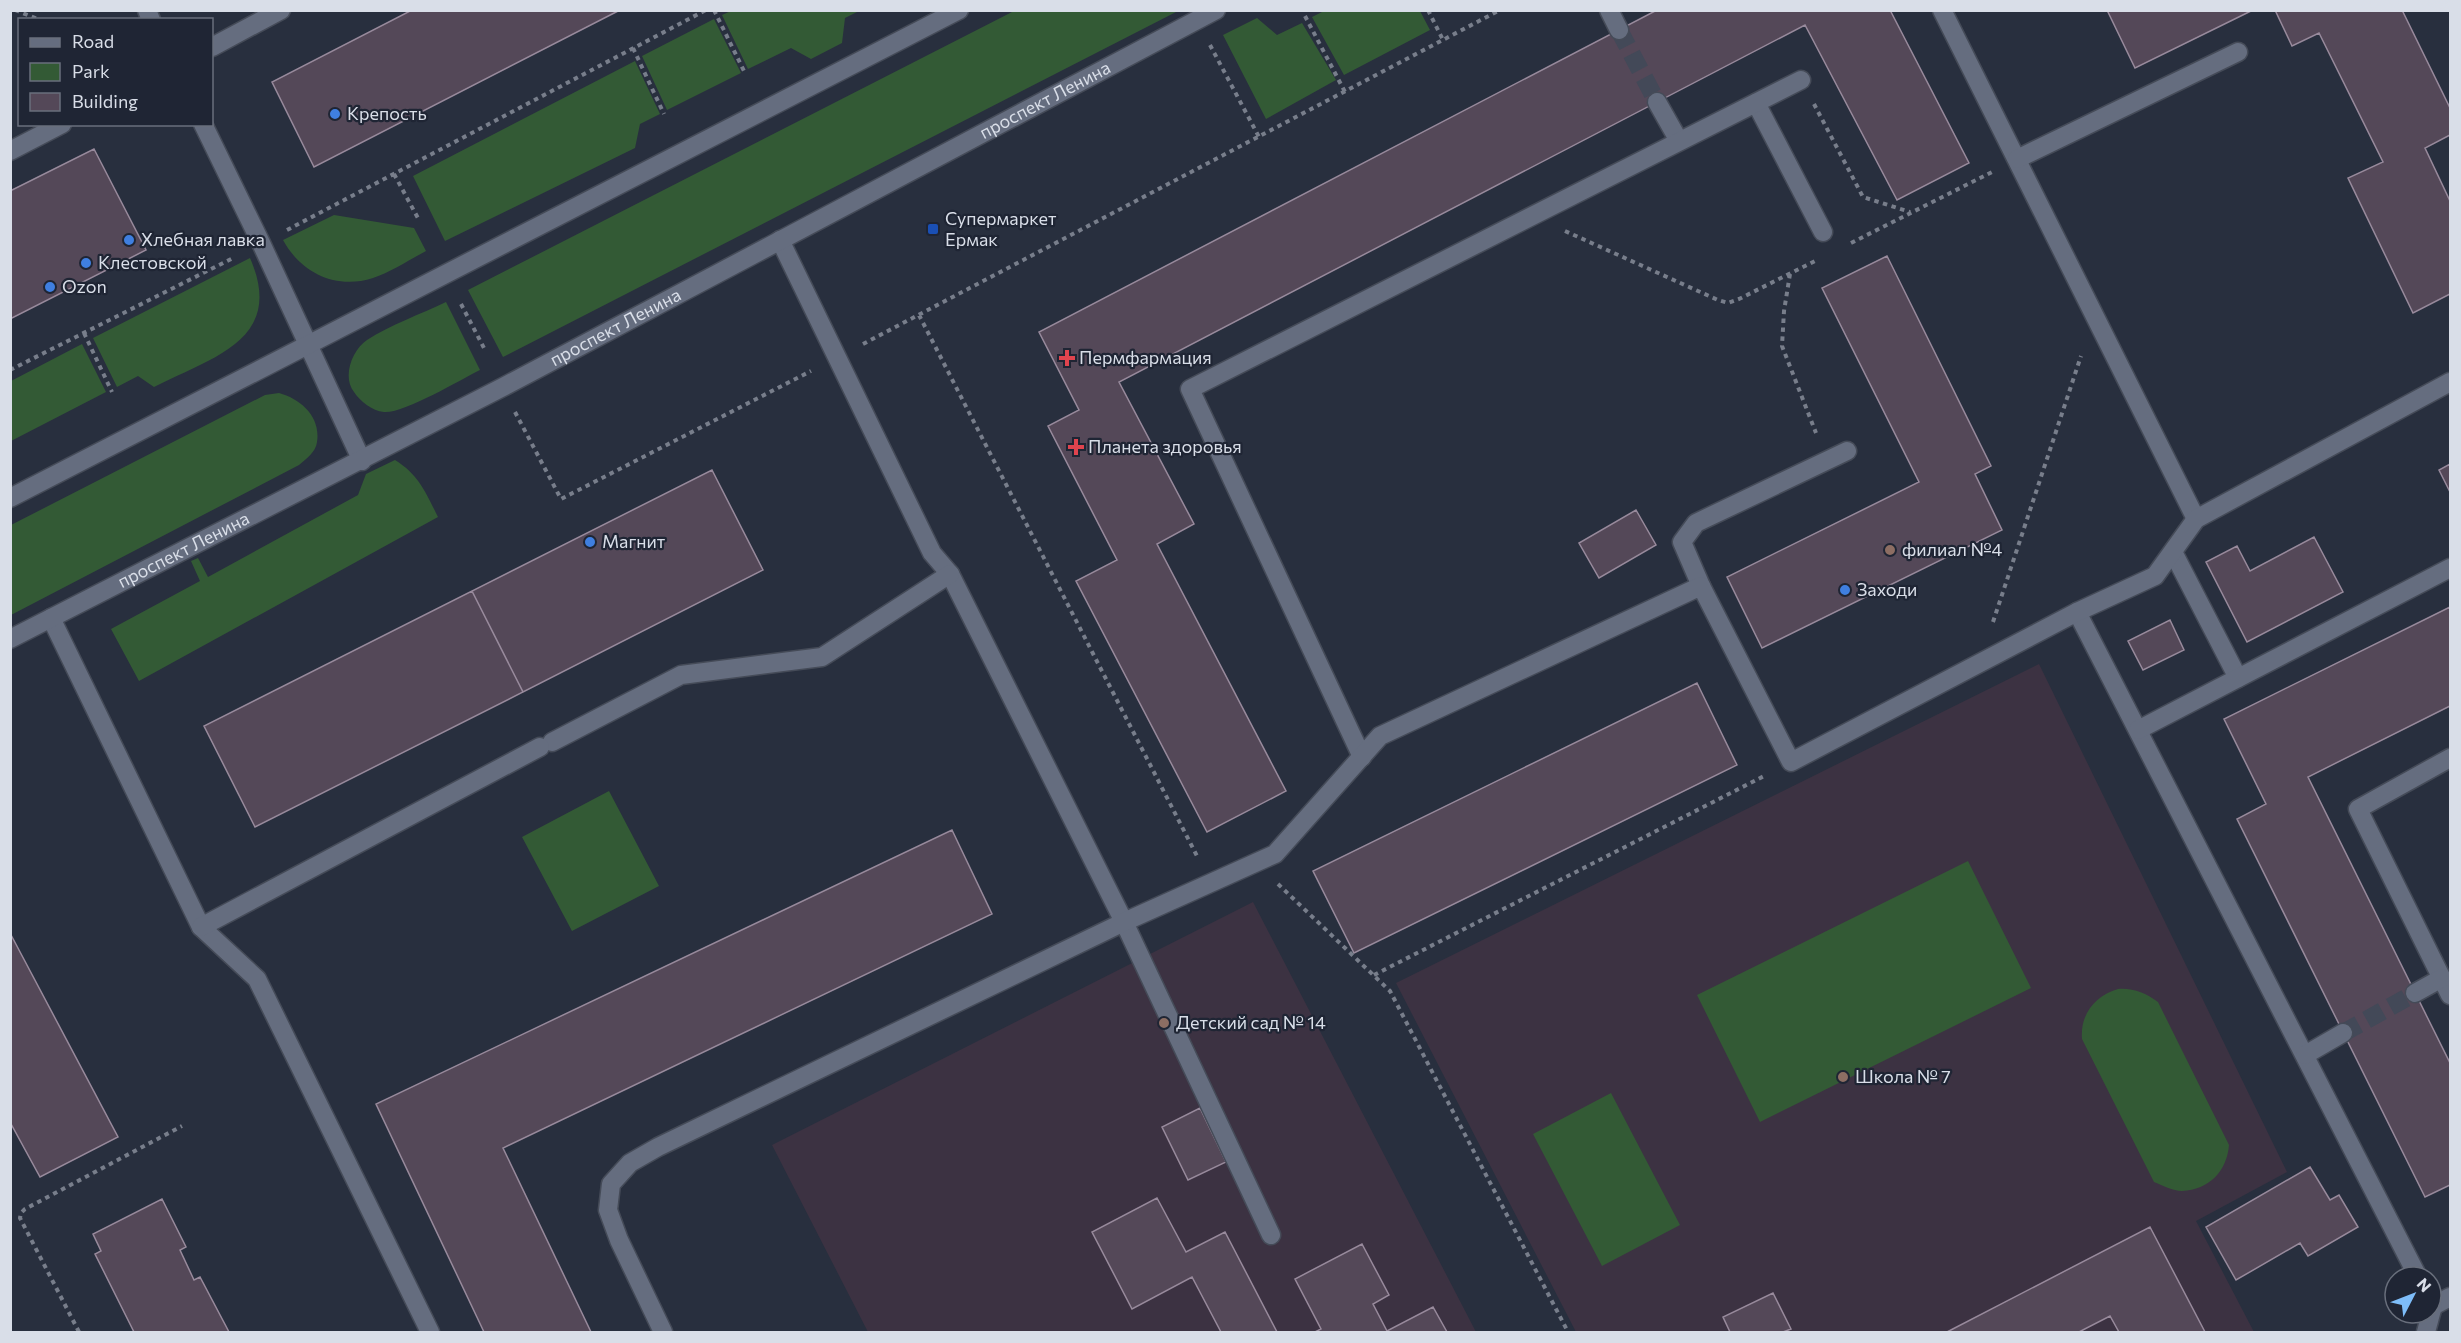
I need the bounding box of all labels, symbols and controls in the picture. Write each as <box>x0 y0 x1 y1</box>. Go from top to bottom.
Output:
legend <box>18 18 213 126</box>
text: Road <box>72 30 114 52</box>
street label: проспект Ленина <box>975 56 1114 143</box>
text: Park <box>72 60 110 82</box>
text: Building <box>72 90 138 112</box>
place label: Крепость <box>347 102 427 124</box>
marker: Крепость <box>328 107 342 121</box>
place label: Супермаркет Ермак <box>945 207 1057 250</box>
marker: Супермаркет Ермак <box>926 222 940 236</box>
place label: Хлебная лавка <box>141 228 265 250</box>
marker: Хлебная лавка <box>122 233 136 247</box>
place label: Клестовской <box>98 251 207 273</box>
marker: Клестовской <box>79 256 93 270</box>
place label: Ozon <box>62 275 107 297</box>
marker: Ozon <box>43 280 57 294</box>
street label: проспект Ленина <box>546 283 684 370</box>
place label: Пермфармация <box>1079 346 1212 368</box>
marker: Пермфармация <box>1060 351 1074 365</box>
place label: Планета здоровья <box>1088 435 1242 457</box>
marker: Планета здоровья <box>1069 440 1083 454</box>
street label: проспект Ленина <box>114 507 253 592</box>
place label: Магнит <box>602 530 666 552</box>
marker: Магнит <box>583 535 597 549</box>
place label: филиал №4 <box>1902 538 2003 560</box>
marker: филиал №4 <box>1883 543 1897 557</box>
place label: Заходи <box>1857 578 1917 600</box>
marker: Заходи <box>1838 583 1852 597</box>
place label: Детский сад № 14 <box>1176 1011 1326 1033</box>
marker: Детский сад № 14 <box>1157 1016 1171 1030</box>
place label: Школа № 7 <box>1855 1065 1951 1087</box>
marker: Школа № 7 <box>1836 1070 1850 1084</box>
north arrow <box>2383 1265 2443 1325</box>
text: N <box>2413 1274 2436 1295</box>

